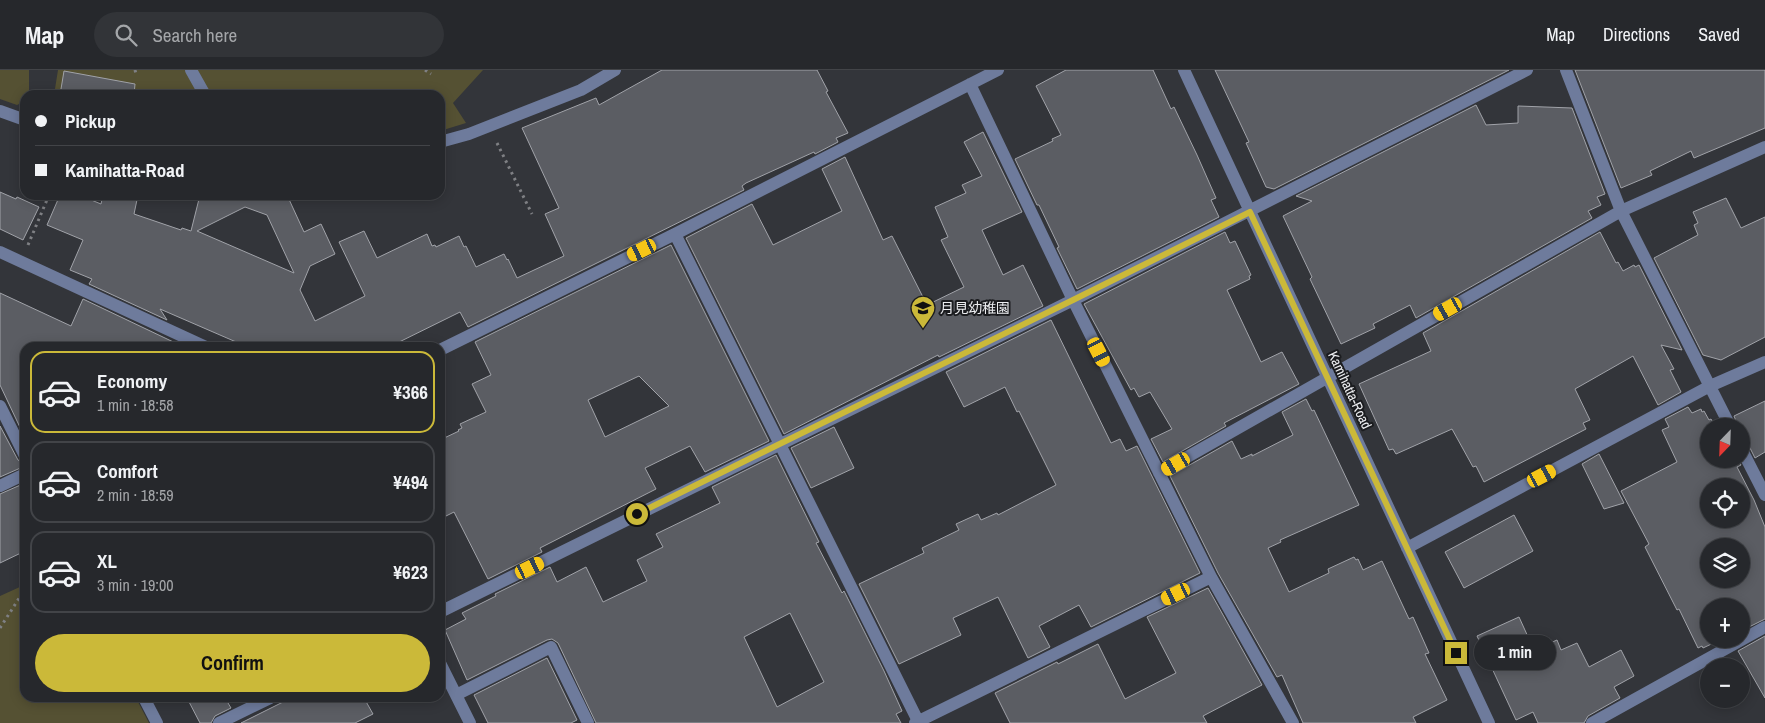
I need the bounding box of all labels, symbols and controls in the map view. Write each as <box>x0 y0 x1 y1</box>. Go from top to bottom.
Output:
search box <box>94 12 444 57</box>
text: Map <box>25 19 64 51</box>
icon: search <box>112 21 140 49</box>
text: Search here <box>152 22 237 48</box>
text: Map <box>1546 22 1575 47</box>
text: Directions <box>1603 22 1670 47</box>
text: Saved <box>1698 22 1740 47</box>
text: Pickup <box>65 108 116 134</box>
text: Kamihatta-Road <box>65 157 184 183</box>
car <box>625 237 658 263</box>
school or university icon: 月見幼稚園 <box>910 295 936 329</box>
car <box>1431 295 1464 323</box>
place label: 月見幼稚園 <box>940 299 1010 317</box>
car <box>1085 335 1112 369</box>
street label: Kamihatta-Road <box>1324 348 1376 432</box>
text: Economy <box>97 368 167 394</box>
icon: car <box>37 370 82 415</box>
text: ¥366 <box>393 379 428 405</box>
text: 1 min · 18:58 <box>97 394 174 416</box>
north arrow <box>1700 418 1750 468</box>
map controls <box>1700 418 1750 708</box>
car <box>1159 450 1192 478</box>
text: Comfort <box>97 458 158 484</box>
icon: car <box>37 460 82 505</box>
car <box>1525 462 1558 490</box>
text: ¥494 <box>393 469 428 495</box>
button: locate <box>1700 478 1750 528</box>
text: 2 min · 18:59 <box>97 484 174 506</box>
route start <box>626 503 648 525</box>
button: layers <box>1700 538 1750 588</box>
text: XL <box>97 548 117 574</box>
icon: car <box>37 550 82 595</box>
car <box>513 555 546 581</box>
text: ¥623 <box>393 559 428 585</box>
text: 3 min · 19:00 <box>97 574 174 596</box>
car <box>1159 581 1192 607</box>
button: + <box>1700 598 1750 648</box>
button: Confirm <box>35 634 430 692</box>
callout: 1 min <box>1474 636 1556 670</box>
text: 1 min <box>1498 641 1532 663</box>
route end <box>1445 642 1467 664</box>
button: − <box>1700 658 1750 708</box>

